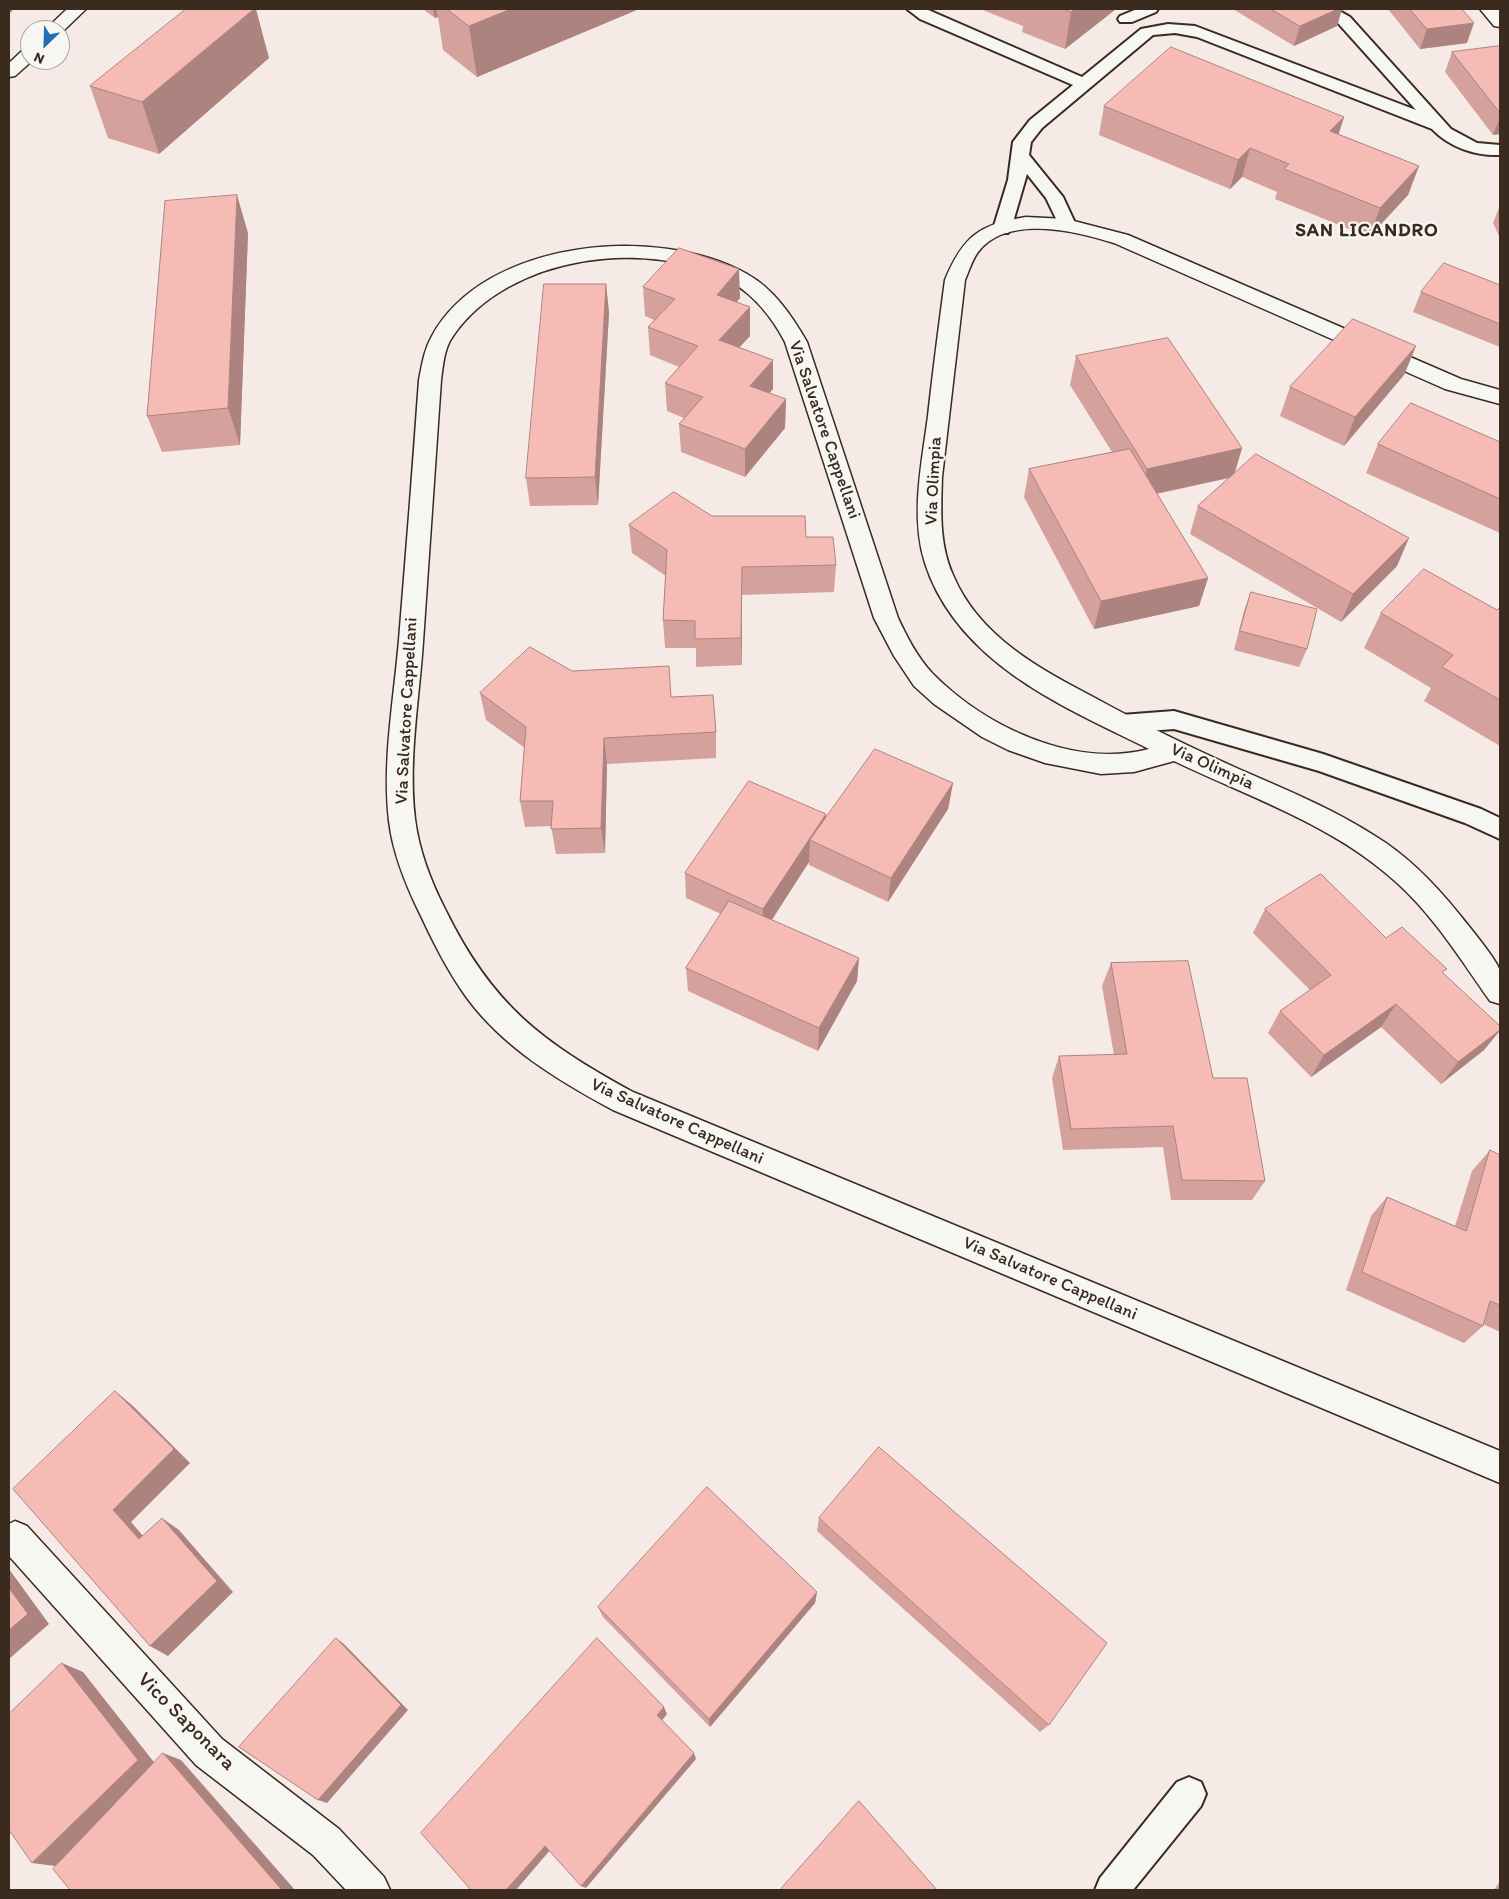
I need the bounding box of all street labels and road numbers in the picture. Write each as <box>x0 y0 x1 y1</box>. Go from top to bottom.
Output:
street label: Via Salvatore Cappellani <box>783 338 865 522</box>
street label: Via Olimpia <box>921 436 947 526</box>
street label: Via Salvatore Cappellani <box>391 617 423 805</box>
street label: Via Olimpia <box>1167 739 1257 795</box>
street label: Via Salvatore Cappellani <box>587 1074 767 1170</box>
street label: Via Salvatore Cappellani <box>960 1232 1140 1326</box>
street label: Vico Saponara <box>132 1668 240 1776</box>

